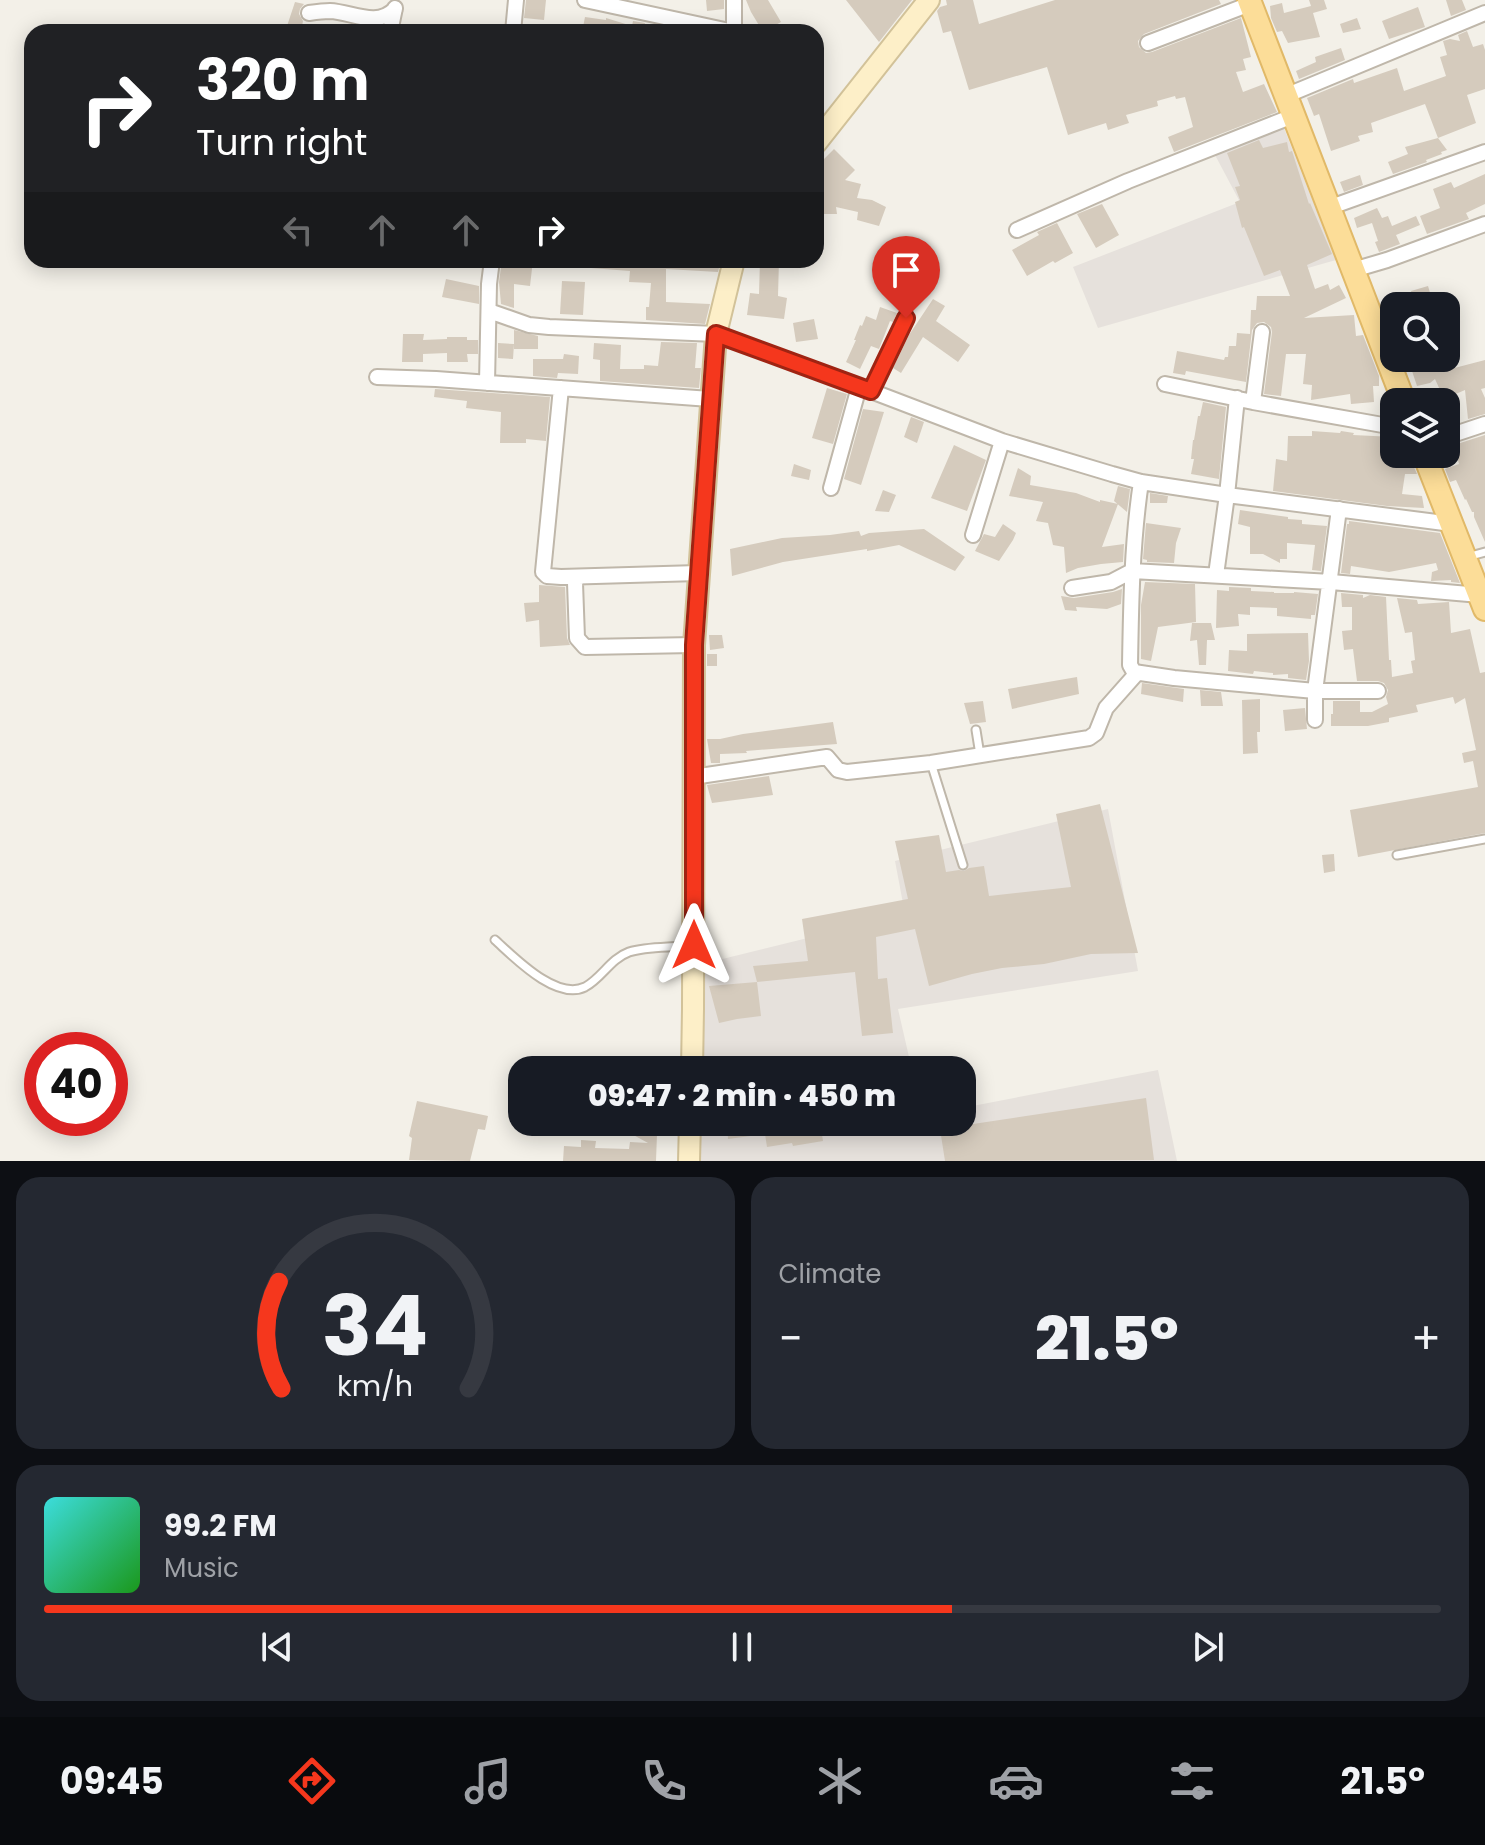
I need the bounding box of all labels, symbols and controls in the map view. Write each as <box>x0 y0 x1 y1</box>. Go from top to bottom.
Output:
text: 320 m <box>196 41 370 120</box>
icon: right <box>64 56 168 160</box>
text: Turn right <box>196 117 367 168</box>
icon: left <box>276 208 320 252</box>
icon: ahead <box>360 208 404 252</box>
icon: ahead <box>444 208 488 252</box>
icon: right <box>528 208 572 252</box>
pin <box>872 236 940 318</box>
icon: arrive <box>884 248 928 292</box>
map controls <box>1380 292 1460 468</box>
button: search <box>1380 292 1460 372</box>
button: layers <box>1380 388 1460 468</box>
position arrow <box>652 903 736 987</box>
speed limit sign: 40 <box>24 1032 128 1136</box>
text: 09:47 · 2 min · 450 m <box>588 1074 896 1117</box>
text: Climate <box>779 1256 881 1292</box>
text: 34 <box>322 1268 429 1384</box>
text: 21.5° <box>1035 1297 1179 1381</box>
text: − <box>779 1308 803 1369</box>
text: + <box>1411 1308 1441 1369</box>
text: km/h <box>337 1366 413 1406</box>
text: 99.2 FM <box>164 1504 277 1547</box>
text: Music <box>164 1550 239 1586</box>
icon: previous <box>255 1625 299 1669</box>
icon: pause <box>720 1625 764 1669</box>
icon: next <box>1186 1625 1230 1669</box>
icon: directions <box>284 1753 340 1809</box>
icon: music <box>460 1753 516 1809</box>
icon: phone <box>636 1753 692 1809</box>
icon: climate <box>812 1753 868 1809</box>
icon: car <box>988 1753 1044 1809</box>
icon: filters <box>1164 1753 1220 1809</box>
text: 09:45 <box>60 1756 164 1807</box>
text: 21.5° <box>1341 1756 1425 1807</box>

